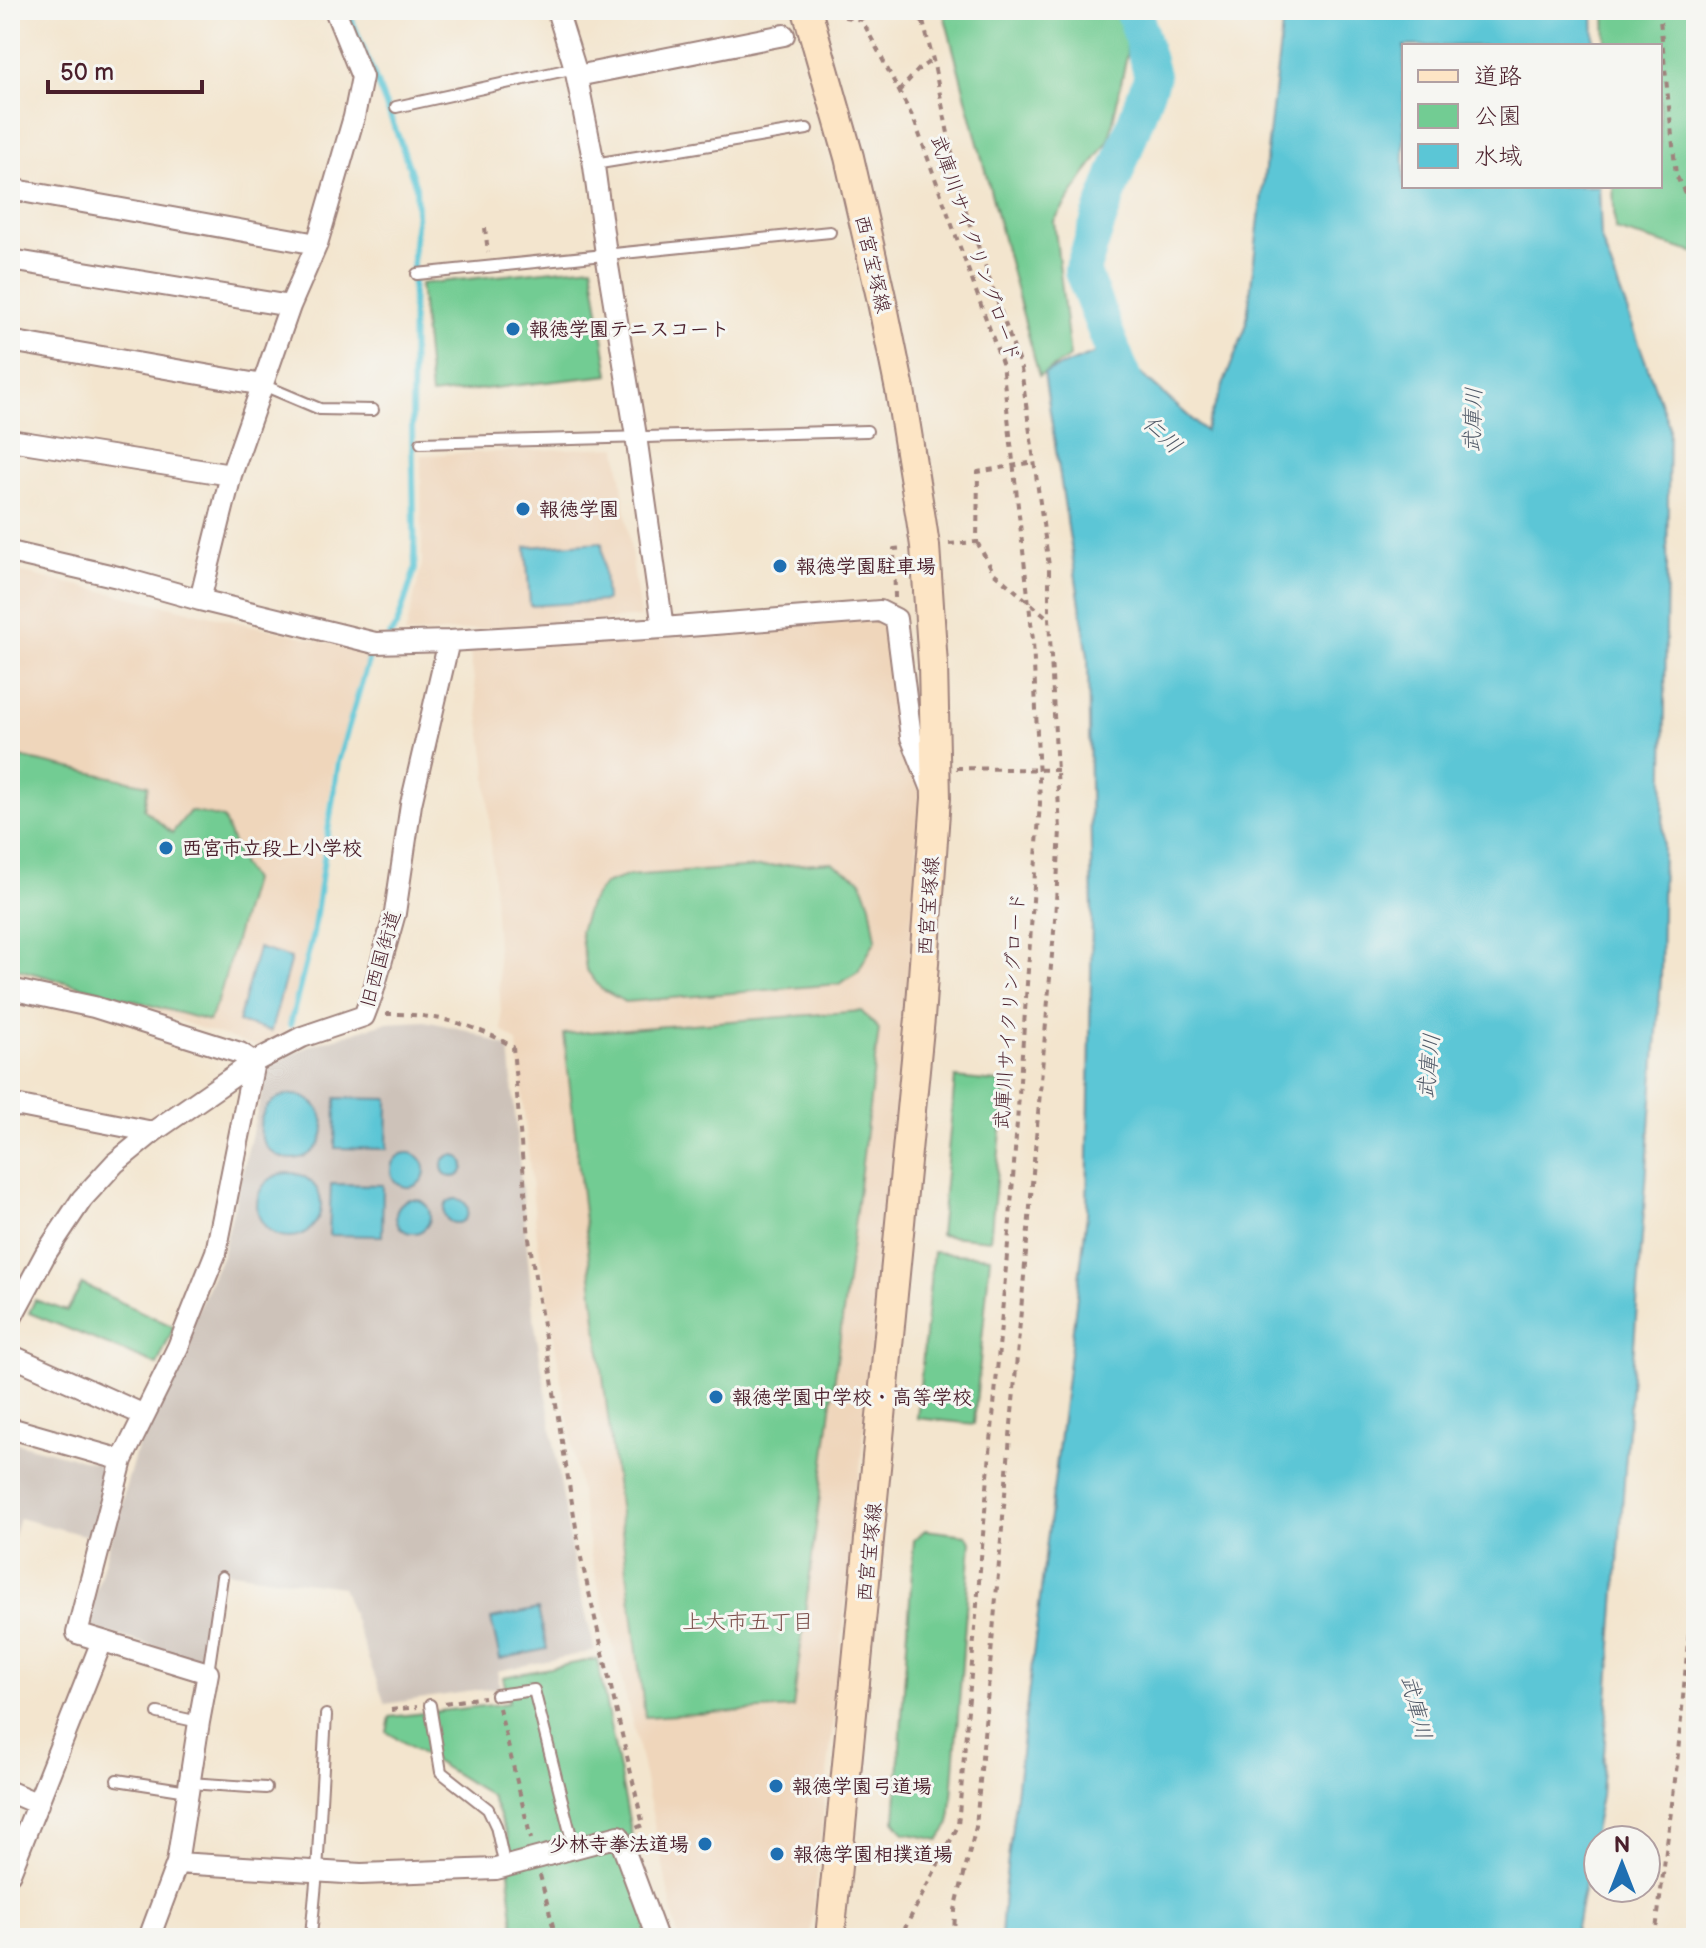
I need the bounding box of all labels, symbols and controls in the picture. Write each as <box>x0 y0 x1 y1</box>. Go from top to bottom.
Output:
scale bar <box>48 44 202 94</box>
legend <box>1402 44 1662 188</box>
text: 50 m <box>60 58 114 87</box>
text: 道路 <box>1474 62 1522 91</box>
text: 公園 <box>1474 102 1522 131</box>
street label: 武庫川サイクリングロード <box>925 132 1025 365</box>
text: 水域 <box>1474 142 1522 171</box>
street label: 西宮宝塚線 <box>849 213 895 316</box>
place label: 報徳学園テニスコート <box>529 318 729 342</box>
marker: 報徳学園テニスコート <box>504 320 522 338</box>
water label: 武庫川 <box>1459 387 1488 454</box>
water label: 仁川 <box>1137 410 1187 460</box>
place label: 報徳学園 <box>539 498 619 522</box>
marker: 報徳学園 <box>514 500 532 518</box>
place label: 報徳学園駐車場 <box>796 555 936 579</box>
marker: 報徳学園駐車場 <box>771 557 789 575</box>
place label: 西宮市立段上小学校 <box>182 837 362 861</box>
marker: 西宮市立段上小学校 <box>157 839 175 857</box>
street label: 西宮宝塚線 <box>914 855 944 957</box>
street label: 武庫川サイクリングロード <box>990 892 1030 1131</box>
street label: 旧西国街道 <box>356 908 406 1011</box>
water label: 武庫川 <box>1413 1032 1446 1100</box>
place label: 報徳学園中学校・高等学校 <box>732 1386 972 1410</box>
marker: 報徳学園中学校・高等学校 <box>707 1388 725 1406</box>
street label: 西宮宝塚線 <box>853 1501 887 1603</box>
district label: 上大市五丁目 <box>682 1609 814 1636</box>
water label: 武庫川 <box>1394 1672 1437 1743</box>
place label: 報徳学園弓道場 <box>792 1775 932 1799</box>
marker: 報徳学園弓道場 <box>767 1777 785 1795</box>
north arrow <box>1582 1824 1662 1904</box>
text: N <box>1614 1832 1630 1859</box>
place label: 少林寺拳法道場 <box>549 1833 689 1857</box>
marker: 少林寺拳法道場 <box>696 1835 714 1853</box>
place label: 報徳学園相撲道場 <box>793 1843 953 1867</box>
marker: 報徳学園相撲道場 <box>768 1845 786 1863</box>

